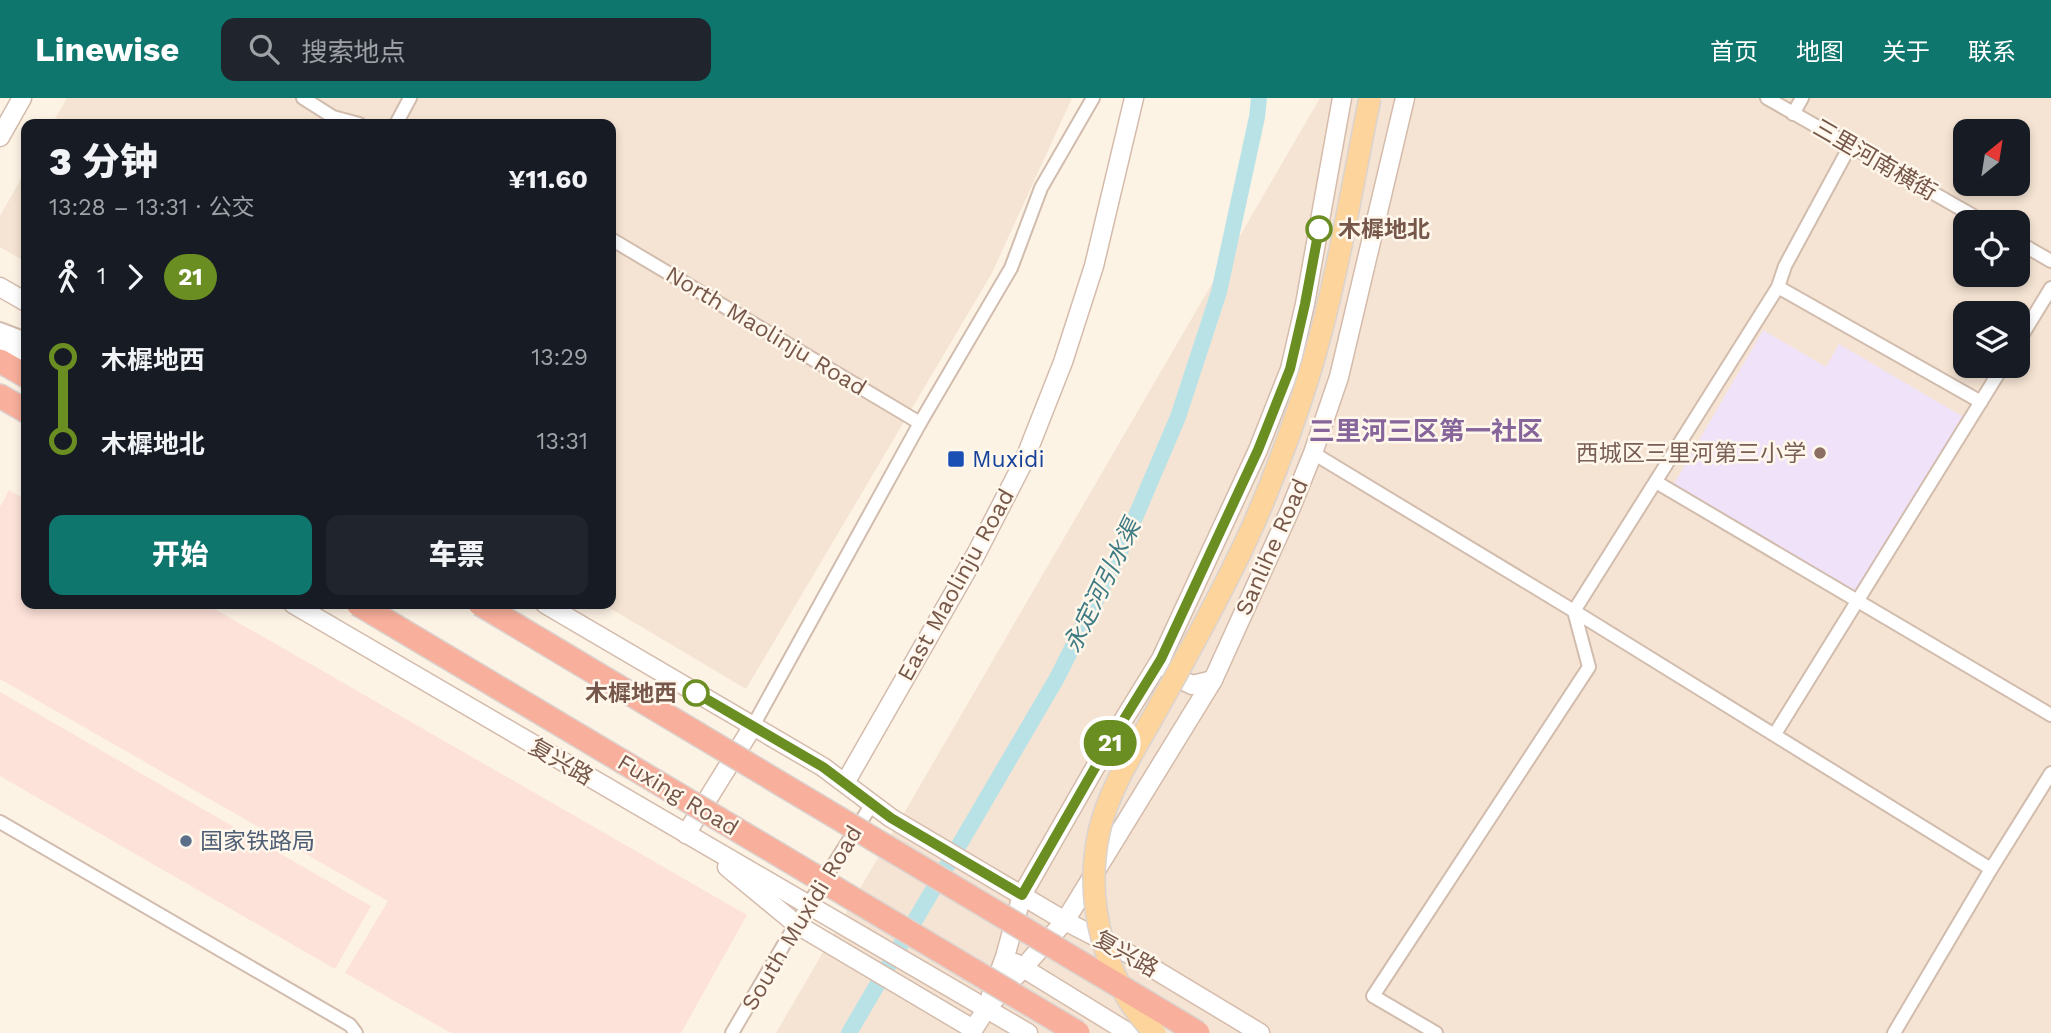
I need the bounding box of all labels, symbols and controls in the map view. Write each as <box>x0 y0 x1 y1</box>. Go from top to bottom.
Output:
search box <box>221 18 711 81</box>
text: Linewise <box>35 30 179 69</box>
icon: search <box>245 30 283 68</box>
text: 搜索地点 <box>301 37 405 67</box>
text: 首页 <box>1710 38 1758 66</box>
text: 地图 <box>1796 38 1844 66</box>
text: 关于 <box>1882 38 1930 66</box>
text: 联系 <box>1968 38 2016 66</box>
street label: 三里河南横街 <box>1808 114 1942 206</box>
north arrow <box>1953 119 2030 196</box>
map controls <box>1953 119 2030 378</box>
text: 3 分钟 <box>49 140 158 184</box>
text: ¥11.60 <box>508 164 588 194</box>
text: 13:28 – 13:31 · 公交 <box>49 194 255 221</box>
button: locate <box>1953 210 2030 287</box>
marker: 木樨地北 <box>1306 216 1332 242</box>
place label: 木樨地北 <box>1338 216 1430 243</box>
icon: walk <box>49 258 87 296</box>
icon: forward <box>116 258 154 296</box>
street label: North Maolinju Road <box>661 260 871 402</box>
text: 1 <box>97 263 106 290</box>
text: 21 <box>178 263 203 291</box>
button: layers <box>1953 301 2030 378</box>
text: 13:29 <box>531 344 588 371</box>
text: 木樨地西 <box>101 345 205 375</box>
district label: 三里河三区第一社区 <box>1309 416 1543 446</box>
text: 13:31 <box>536 428 588 455</box>
text: 木樨地北 <box>101 429 205 459</box>
place label: 西城区三里河第三小学 <box>1576 440 1806 467</box>
marker: 西城区三里河第三小学 <box>1812 445 1828 461</box>
place label: Muxidi <box>972 446 1045 473</box>
marker: Muxidi <box>946 449 966 469</box>
street label: Sanlihe Road <box>1230 475 1314 619</box>
street label: East Maolinju Road <box>892 484 1020 686</box>
water label: 永定河引水渠 <box>1058 512 1147 657</box>
button: 开始 <box>49 515 312 595</box>
button: 车票 <box>326 515 588 595</box>
place label: 木樨地西 <box>585 680 677 707</box>
marker: 木樨地西 <box>683 680 709 706</box>
line badge: 21 <box>1078 720 1142 766</box>
text: 21 <box>1098 729 1122 757</box>
street label: 复兴路 <box>524 733 598 791</box>
street label: Fuxing Road <box>613 748 743 842</box>
street label: South Muxidi Road <box>736 821 868 1015</box>
place label: 国家铁路局 <box>200 828 315 855</box>
marker: 国家铁路局 <box>178 833 194 849</box>
street label: 复兴路 <box>1089 925 1163 983</box>

